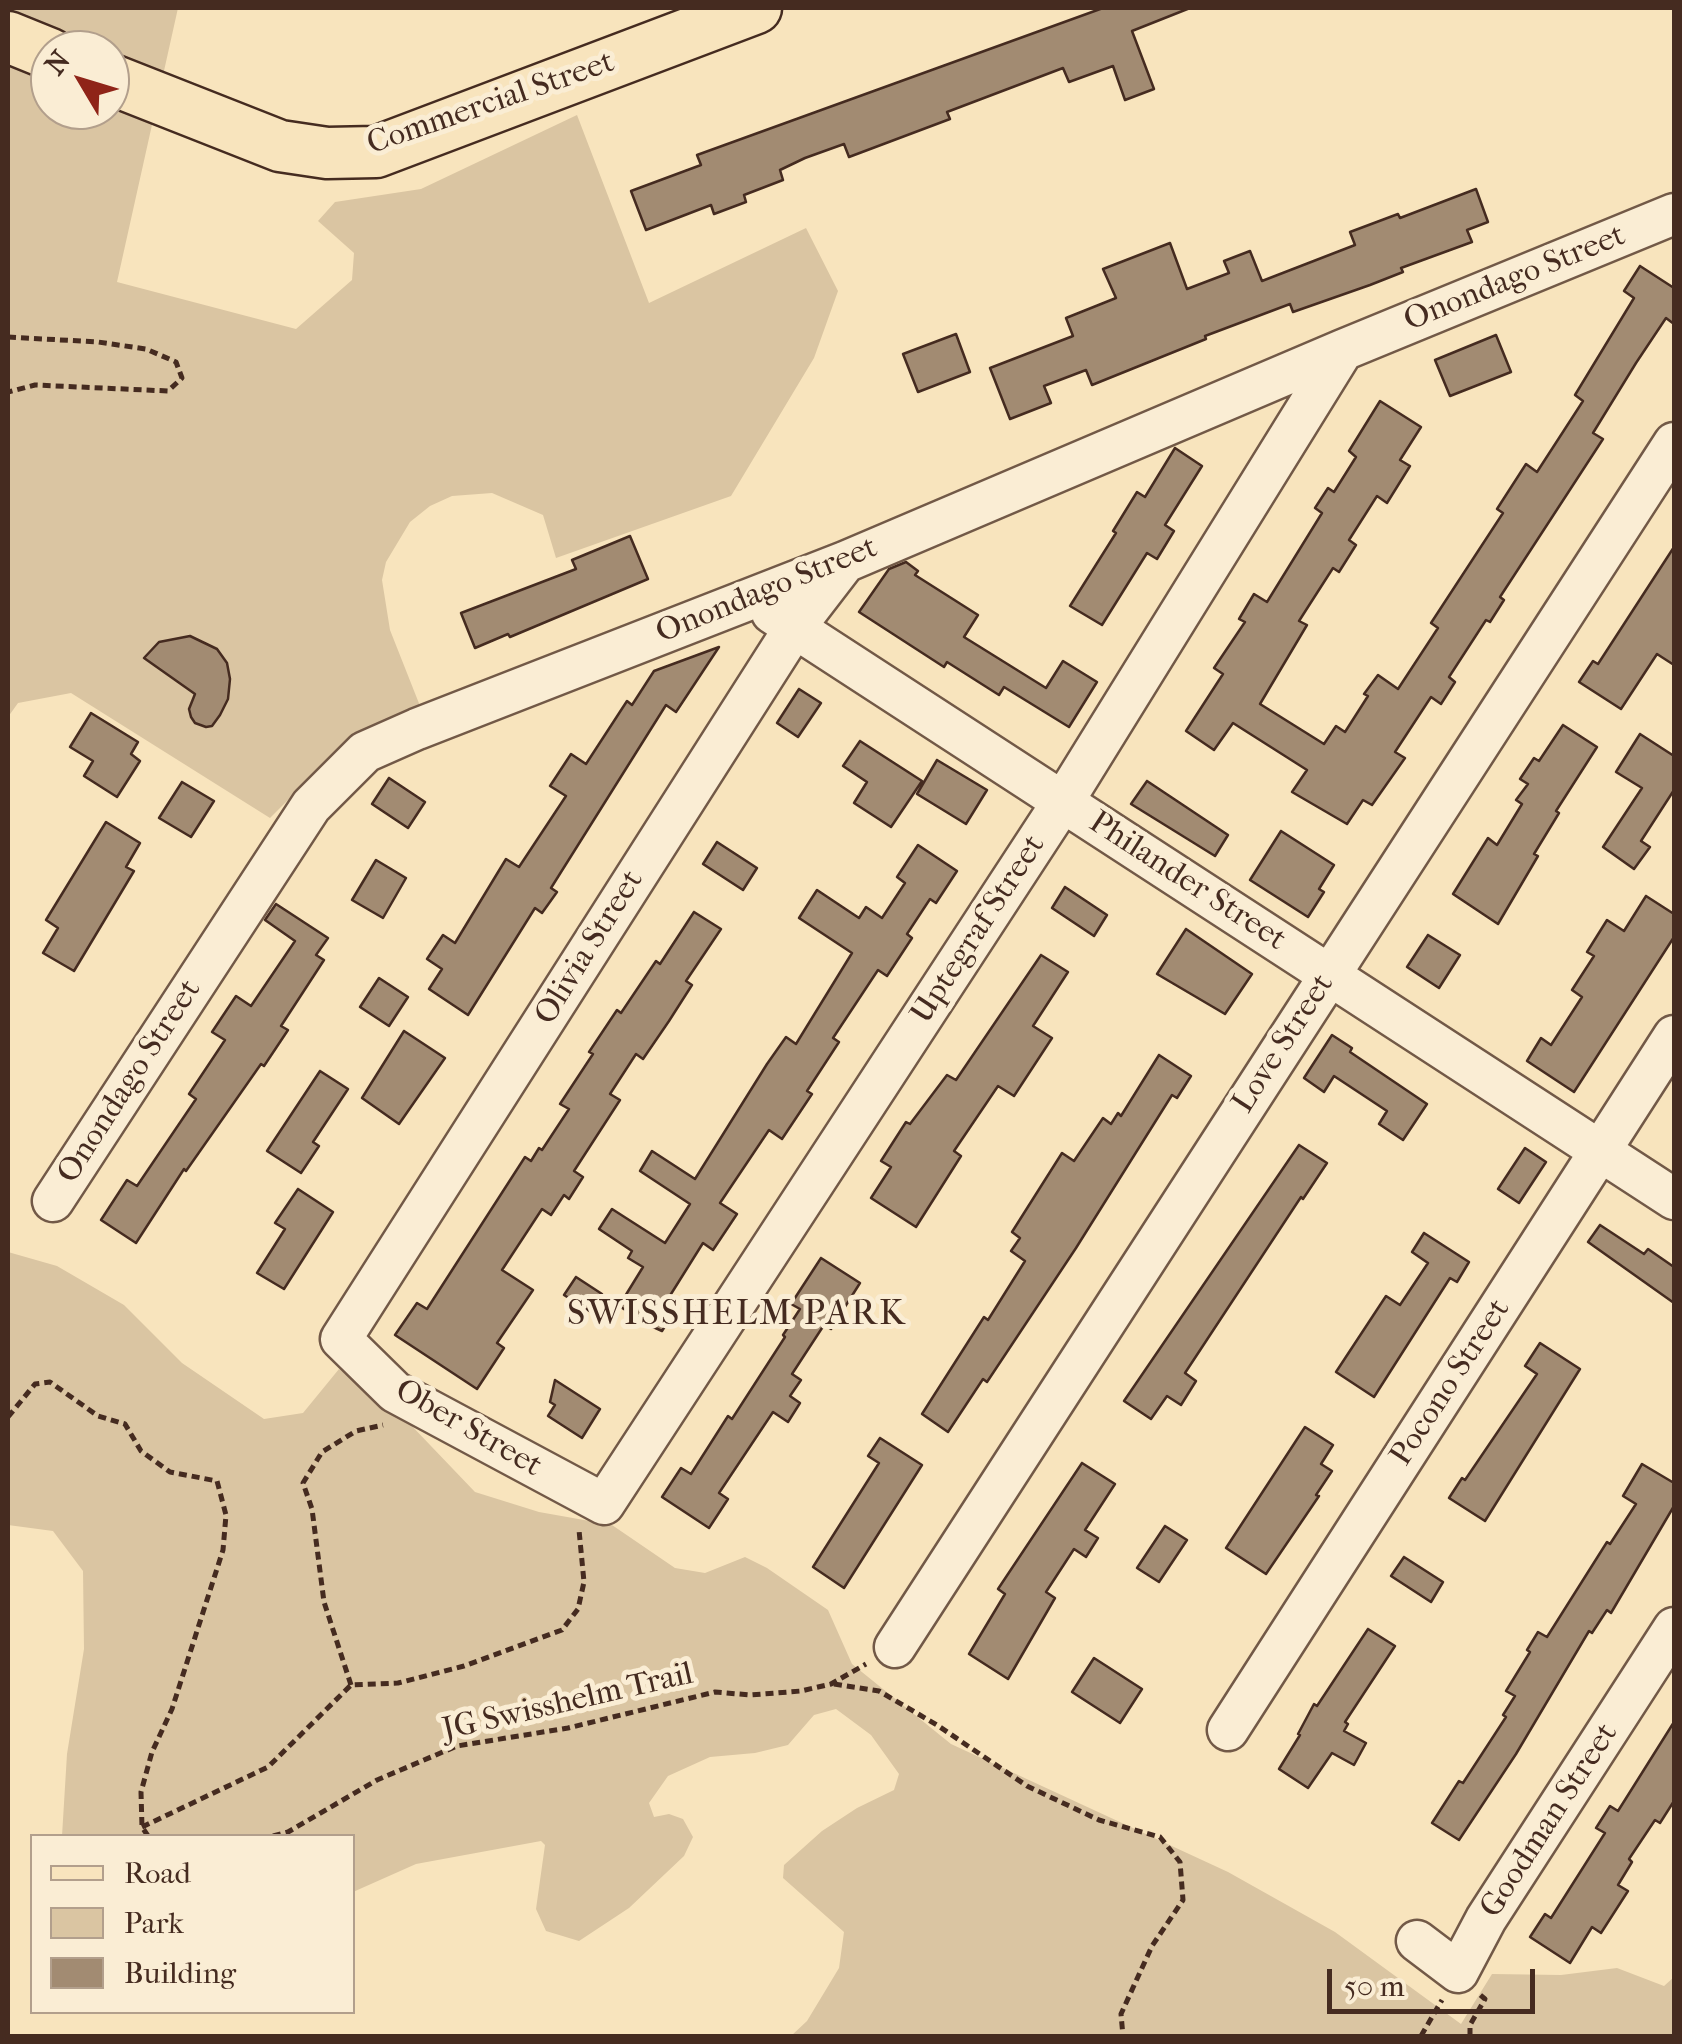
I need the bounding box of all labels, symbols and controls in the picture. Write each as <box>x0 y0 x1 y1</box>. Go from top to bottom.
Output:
north arrow <box>30 30 130 130</box>
text: N <box>38 44 77 81</box>
street label: Commercial Street <box>363 44 619 164</box>
street label: Onondago Street <box>1399 217 1631 341</box>
street label: Onondago Street <box>651 529 883 653</box>
street label: Philander Street <box>1081 804 1293 960</box>
street label: Uptegraf Street <box>904 829 1054 1031</box>
street label: Olivia Street <box>527 864 653 1032</box>
street label: Love Street <box>1225 967 1343 1121</box>
street label: Onondago Street <box>50 973 210 1191</box>
street label: Pocono Street <box>1383 1292 1519 1474</box>
district label: SWISSHELM PARK <box>567 1294 907 1336</box>
street label: Ober Street <box>388 1372 548 1486</box>
street label: JG Swisshelm Trail <box>439 1656 697 1750</box>
street label: Goodman Street <box>1473 1717 1627 1925</box>
legend <box>30 1834 355 2014</box>
text: Road <box>124 1856 191 1891</box>
text: Park <box>124 1906 184 1941</box>
scale bar <box>1332 1949 1540 2011</box>
text: Building <box>124 1956 236 1991</box>
text: 50 m <box>1344 1969 1405 2004</box>

